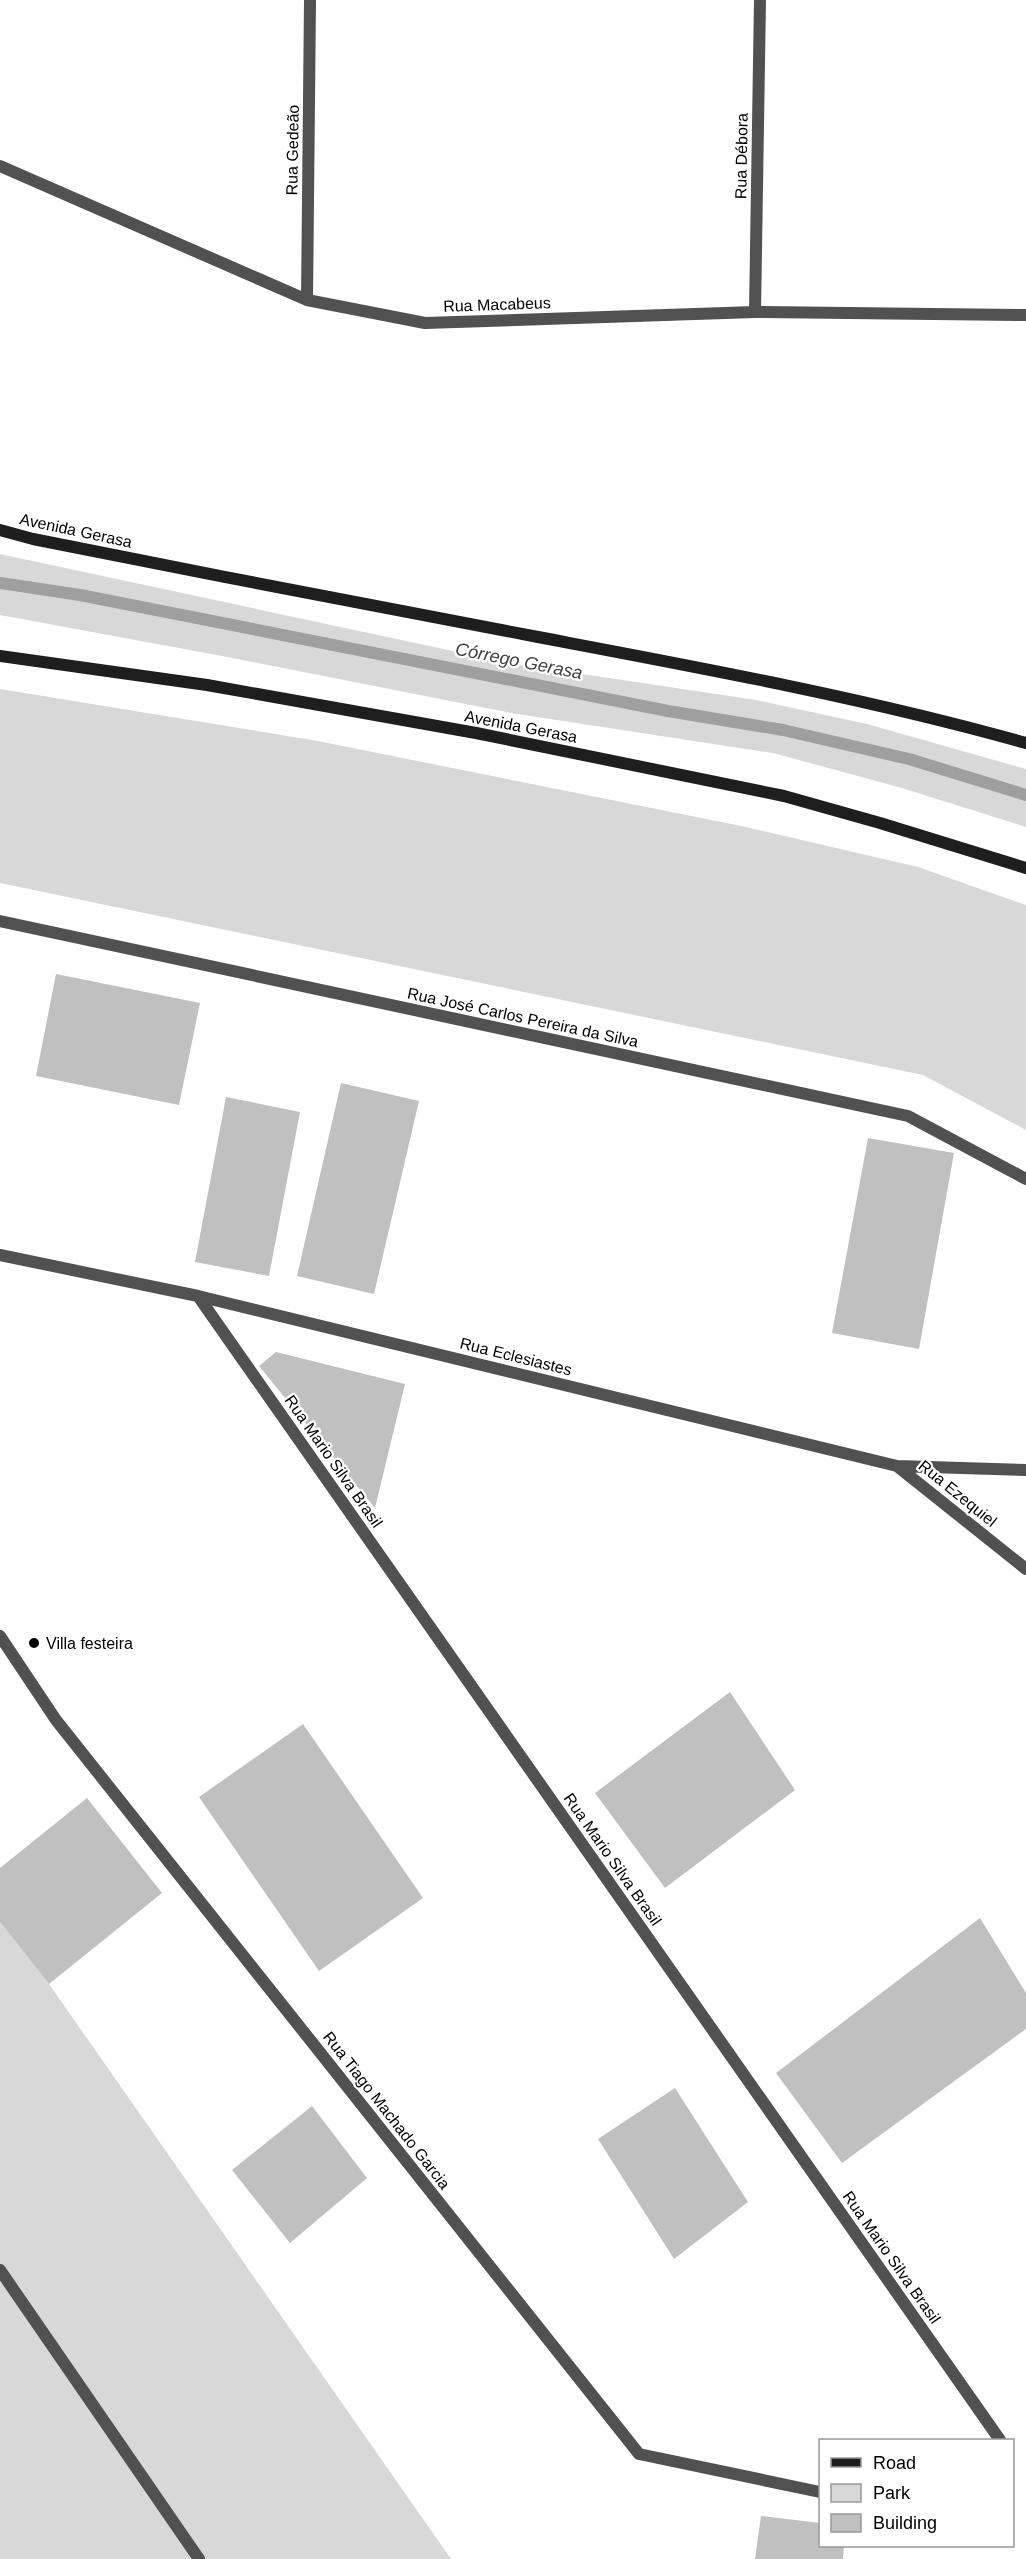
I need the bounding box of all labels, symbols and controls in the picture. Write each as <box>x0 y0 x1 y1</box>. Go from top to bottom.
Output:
street label: Rua Gedeão <box>283 104 302 196</box>
street label: Rua Débora <box>732 113 751 199</box>
street label: Rua Macabeus <box>443 294 551 315</box>
street label: Avenida Gerasa <box>18 510 134 551</box>
water label: Córrego Gerasa <box>454 639 584 683</box>
street label: Avenida Gerasa <box>463 707 579 746</box>
street label: Rua José Carlos Pereira da Silva <box>406 985 640 1050</box>
street label: Rua Eclesiastes <box>458 1334 574 1379</box>
street label: Rua Mario Silva Brasil <box>281 1392 386 1531</box>
street label: Rua Ezequiel <box>915 1457 1000 1530</box>
place label: Villa festeira <box>46 1635 133 1652</box>
marker: Villa festeira <box>27 1636 41 1650</box>
street label: Rua Mario Silva Brasil <box>560 1790 665 1929</box>
street label: Rua Tiago Machado Garcia <box>320 2028 453 2192</box>
street label: Rua Mario Silva Brasil <box>839 2188 944 2327</box>
legend <box>819 2439 1014 2547</box>
text: Road <box>873 2453 916 2473</box>
text: Park <box>873 2483 911 2503</box>
text: Building <box>873 2513 937 2533</box>

